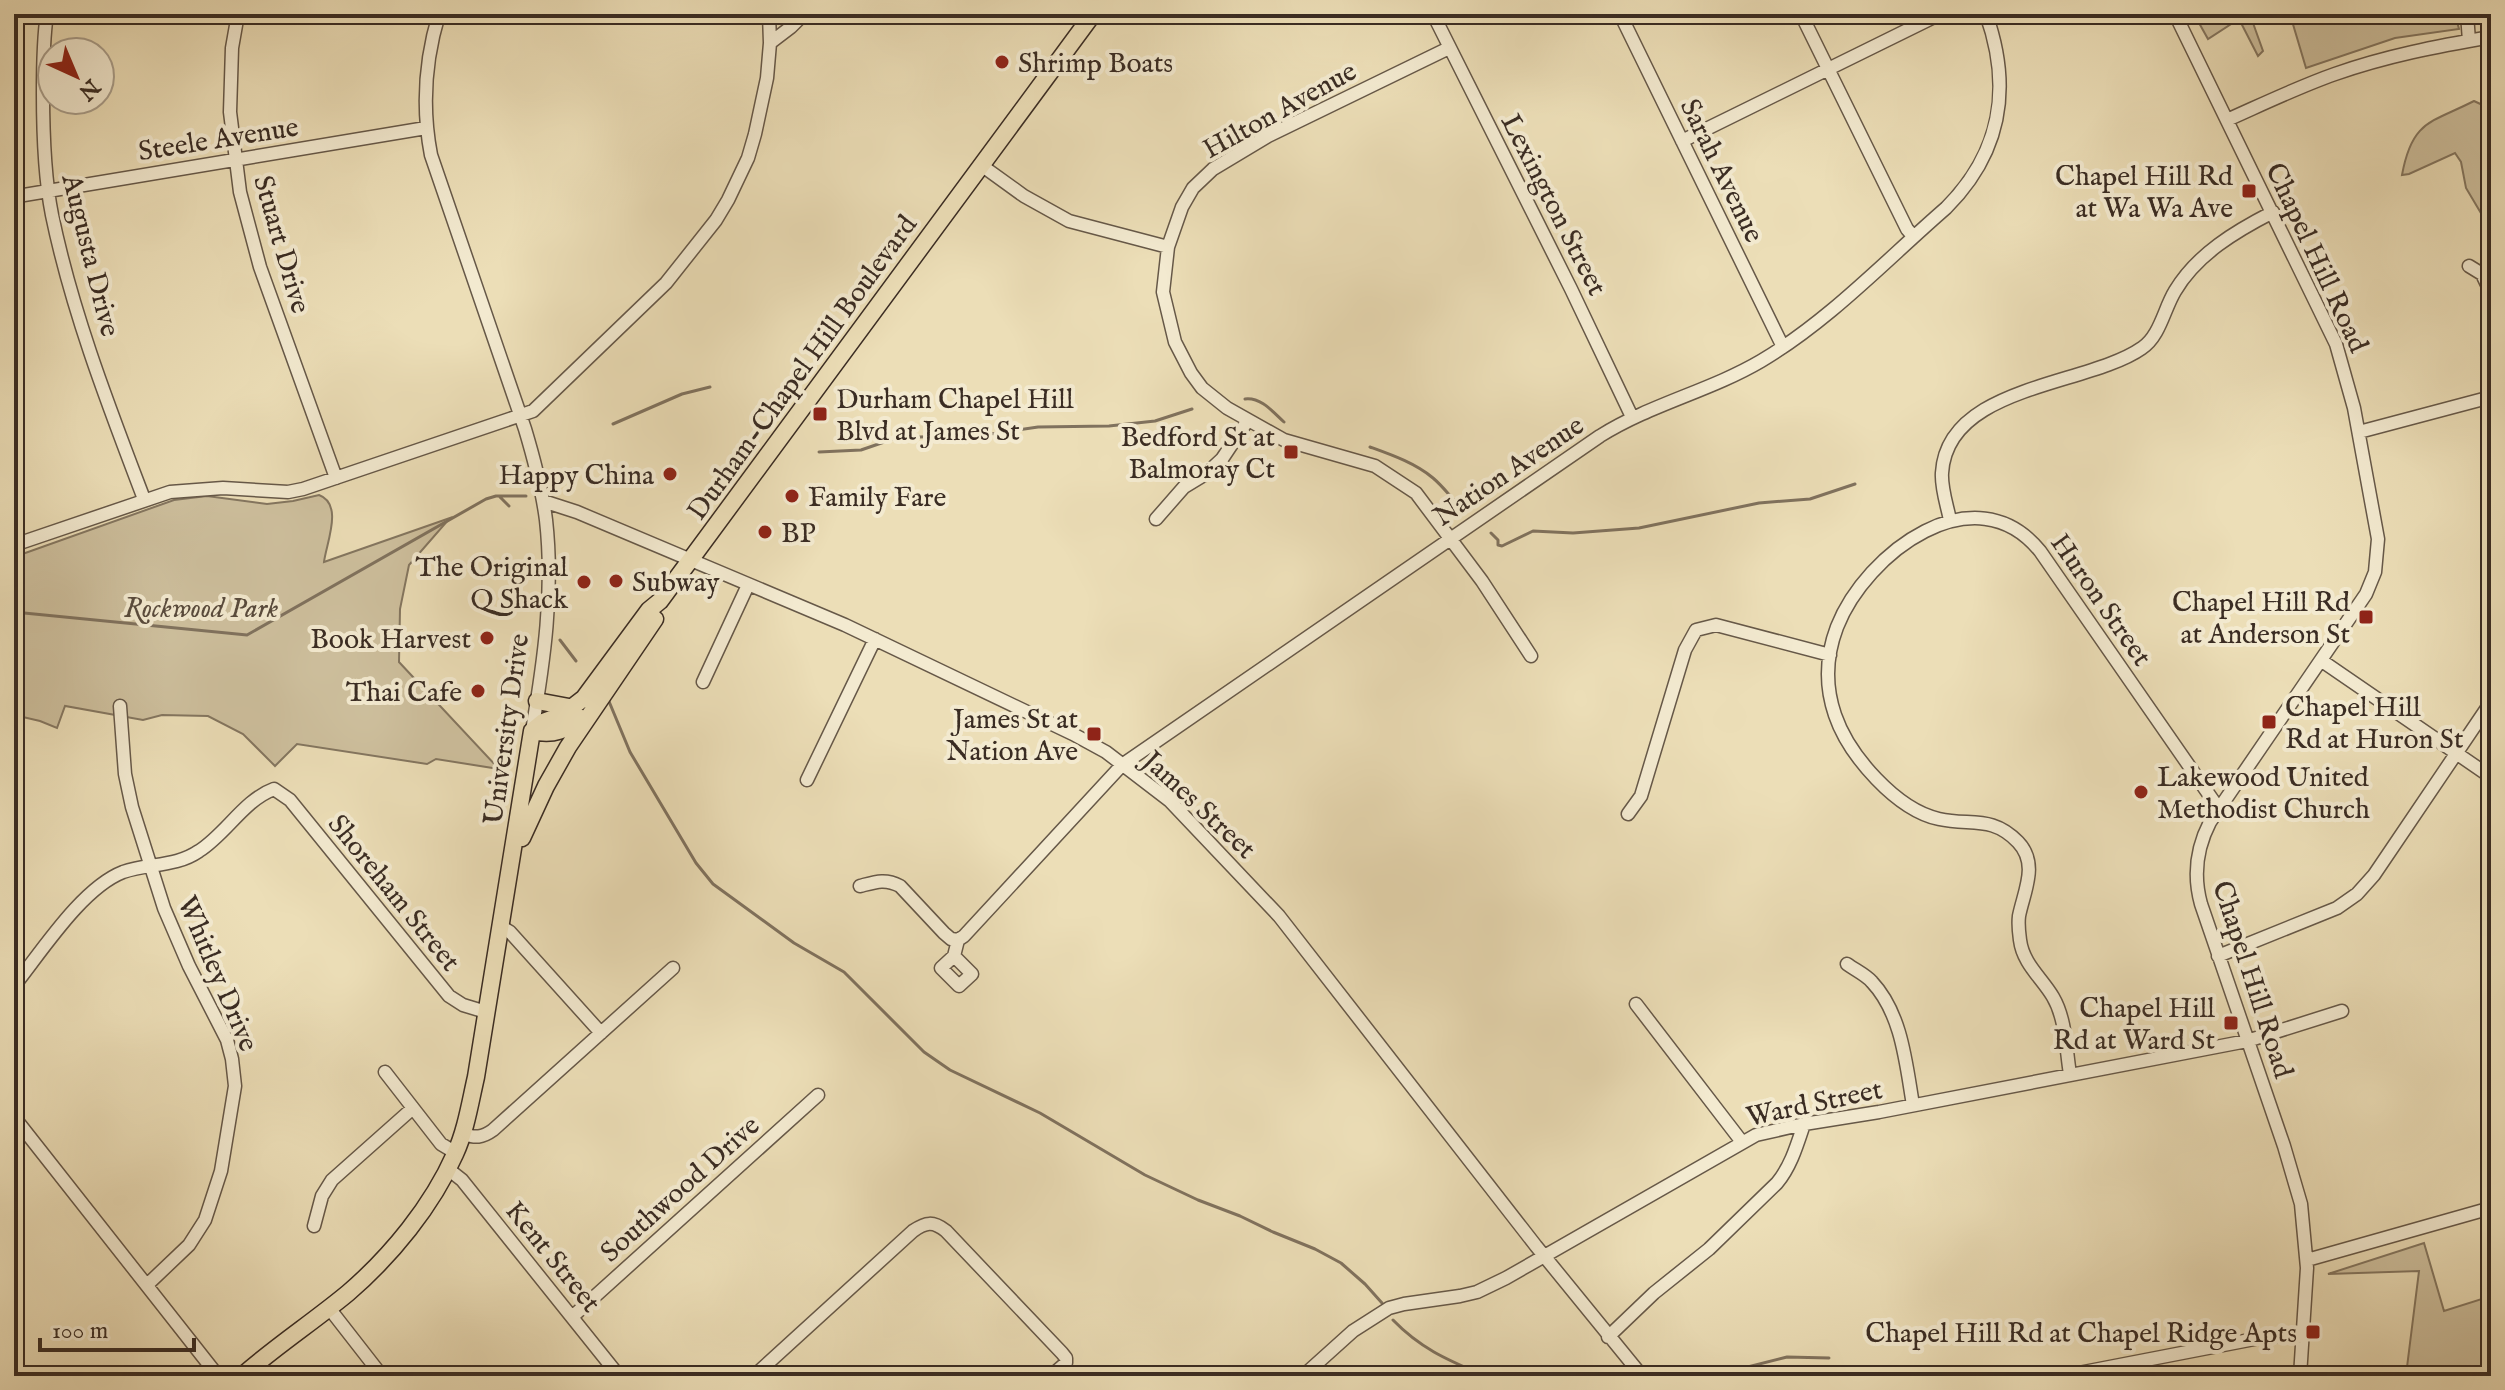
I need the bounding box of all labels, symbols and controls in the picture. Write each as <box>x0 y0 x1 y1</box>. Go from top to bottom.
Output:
north arrow <box>36 36 116 116</box>
place label: Shrimp Boats <box>1018 47 1173 82</box>
marker: Shrimp Boats <box>993 53 1011 71</box>
street label: Hilton Avenue <box>1197 55 1363 168</box>
text: N <box>72 72 106 106</box>
street label: Sarah Avenue <box>1671 94 1771 249</box>
street label: Lexington Street <box>1492 108 1614 302</box>
street label: Steele Avenue <box>136 111 301 170</box>
street label: Chapel Hill Road <box>2257 158 2375 358</box>
place label: Chapel Hill Rd at Wa Wa Ave <box>2055 160 2233 227</box>
street label: Augusta Drive <box>52 170 127 341</box>
street label: Stuart Drive <box>244 172 317 318</box>
marker: Chapel Hill Rd at Wa Wa Ave <box>2240 182 2258 200</box>
street label: Durham-Chapel Hill Boulevard <box>681 209 926 528</box>
place label: Durham Chapel Hill Blvd at James St <box>836 383 1074 450</box>
marker: Durham Chapel Hill Blvd at James St <box>811 405 829 423</box>
street label: Nation Avenue <box>1427 409 1591 535</box>
place label: Bedford St at Balmoray Ct <box>1121 421 1275 488</box>
marker: Bedford St at Balmoray Ct <box>1282 443 1300 461</box>
place label: Happy China <box>498 459 655 494</box>
marker: Happy China <box>661 465 679 483</box>
place label: Family Fare <box>808 481 947 516</box>
marker: Family Fare <box>783 487 801 505</box>
place label: BP <box>781 517 816 552</box>
marker: BP <box>756 523 774 541</box>
street label: Huron Street <box>2041 527 2159 674</box>
place label: The Original Q Shack <box>415 551 569 618</box>
place label: Subway <box>632 566 720 601</box>
marker: Subway <box>607 572 625 590</box>
marker: The Original Q Shack <box>575 573 593 591</box>
place label: Chapel Hill Rd at Anderson St <box>2172 586 2350 653</box>
park label: Rockwood Park <box>124 592 278 627</box>
marker: Chapel Hill Rd at Anderson St <box>2357 608 2375 626</box>
place label: Book Harvest <box>310 623 471 658</box>
marker: Book Harvest <box>478 629 496 647</box>
street label: University Drive <box>477 631 538 827</box>
place label: Thai Cafe <box>346 676 462 711</box>
marker: Thai Cafe <box>469 682 487 700</box>
place label: Chapel Hill Rd at Huron St <box>2285 691 2464 758</box>
place label: James St at Nation Ave <box>946 703 1078 770</box>
marker: Chapel Hill Rd at Huron St <box>2260 713 2278 731</box>
marker: James St at Nation Ave <box>1085 725 1103 743</box>
street label: James Street <box>1132 742 1263 868</box>
place label: Lakewood United Methodist Church <box>2157 761 2370 828</box>
marker: Lakewood United Methodist Church <box>2132 783 2150 801</box>
street label: Shoreham Street <box>319 808 467 979</box>
street label: Chapel Hill Road <box>2203 877 2300 1083</box>
street label: Whitley Drive <box>168 891 265 1057</box>
place label: Chapel Hill Rd at Ward St <box>2053 992 2215 1059</box>
marker: Chapel Hill Rd at Ward St <box>2222 1014 2240 1032</box>
street label: Ward Street <box>1743 1073 1886 1136</box>
street label: Southwood Drive <box>594 1109 768 1271</box>
street label: Kent Street <box>497 1195 608 1321</box>
scale bar <box>40 1302 194 1352</box>
text: 100 m <box>52 1316 108 1347</box>
place label: Chapel Hill Rd at Chapel Ridge Apts <box>1865 1317 2297 1352</box>
marker: Chapel Hill Rd at Chapel Ridge Apts <box>2304 1323 2322 1341</box>

